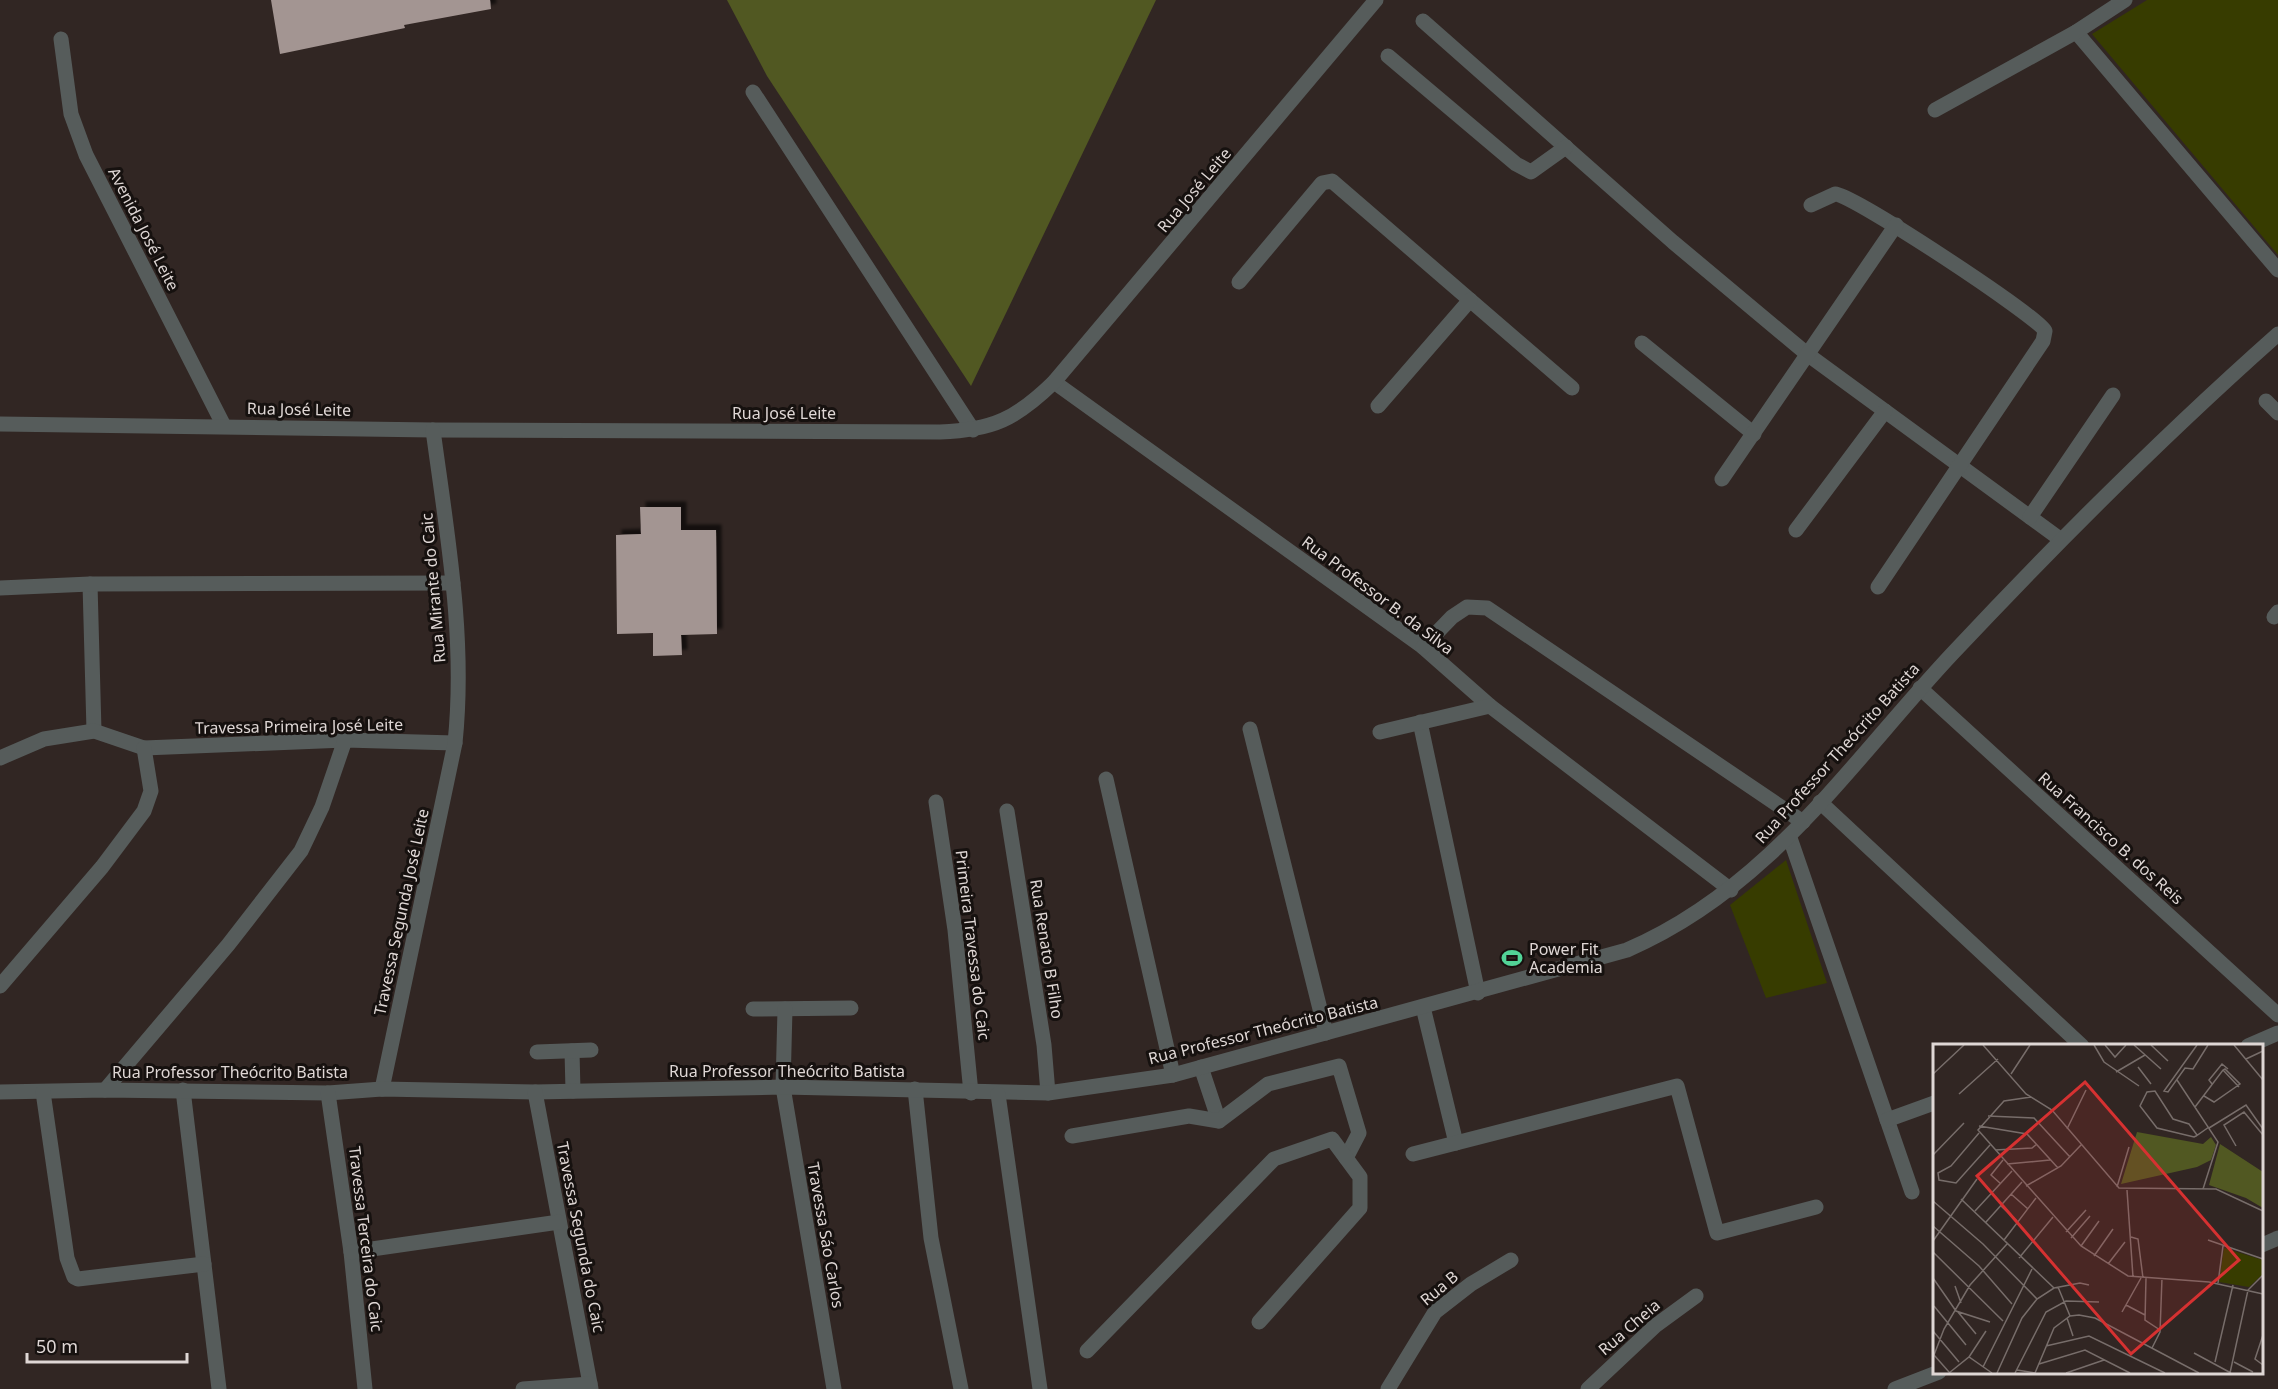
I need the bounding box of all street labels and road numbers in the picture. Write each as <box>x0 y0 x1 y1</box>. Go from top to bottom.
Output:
street label: Rua José Leite <box>1152 143 1236 237</box>
street label: Avenida José Leite <box>103 164 185 294</box>
street label: Rua José Leite <box>247 397 351 421</box>
street label: Rua José Leite <box>732 402 836 424</box>
street label: Rua Mirante do Caic <box>415 512 451 664</box>
street label: Rua Professor B. da Silva <box>1298 531 1458 659</box>
street label: Rua Professor Theócrito Batista <box>1750 658 1924 848</box>
street label: Travessa Primeira José Leite <box>195 713 403 739</box>
street label: Rua Francisco B. dos Reis <box>2034 767 2188 909</box>
street label: Travessa Segunda José Leite <box>368 807 434 1017</box>
street label: Primeira Travessa do Caic <box>950 849 996 1042</box>
street label: Rua Renato B Filho <box>1025 878 1069 1020</box>
street label: Rua Professor Theócrito Batista <box>1146 991 1380 1069</box>
street label: Rua Professor Theócrito Batista <box>669 1060 905 1082</box>
street label: Rua Professor Theócrito Batista <box>112 1061 348 1083</box>
street label: Travessa Segunda do Caic <box>552 1140 610 1335</box>
street label: Travessa Terceira do Caic <box>344 1145 388 1333</box>
street label: Travessa Sáo Carlos <box>802 1160 850 1310</box>
street label: Rua B <box>1415 1266 1463 1310</box>
street label: Rua Cheia <box>1593 1294 1665 1360</box>

